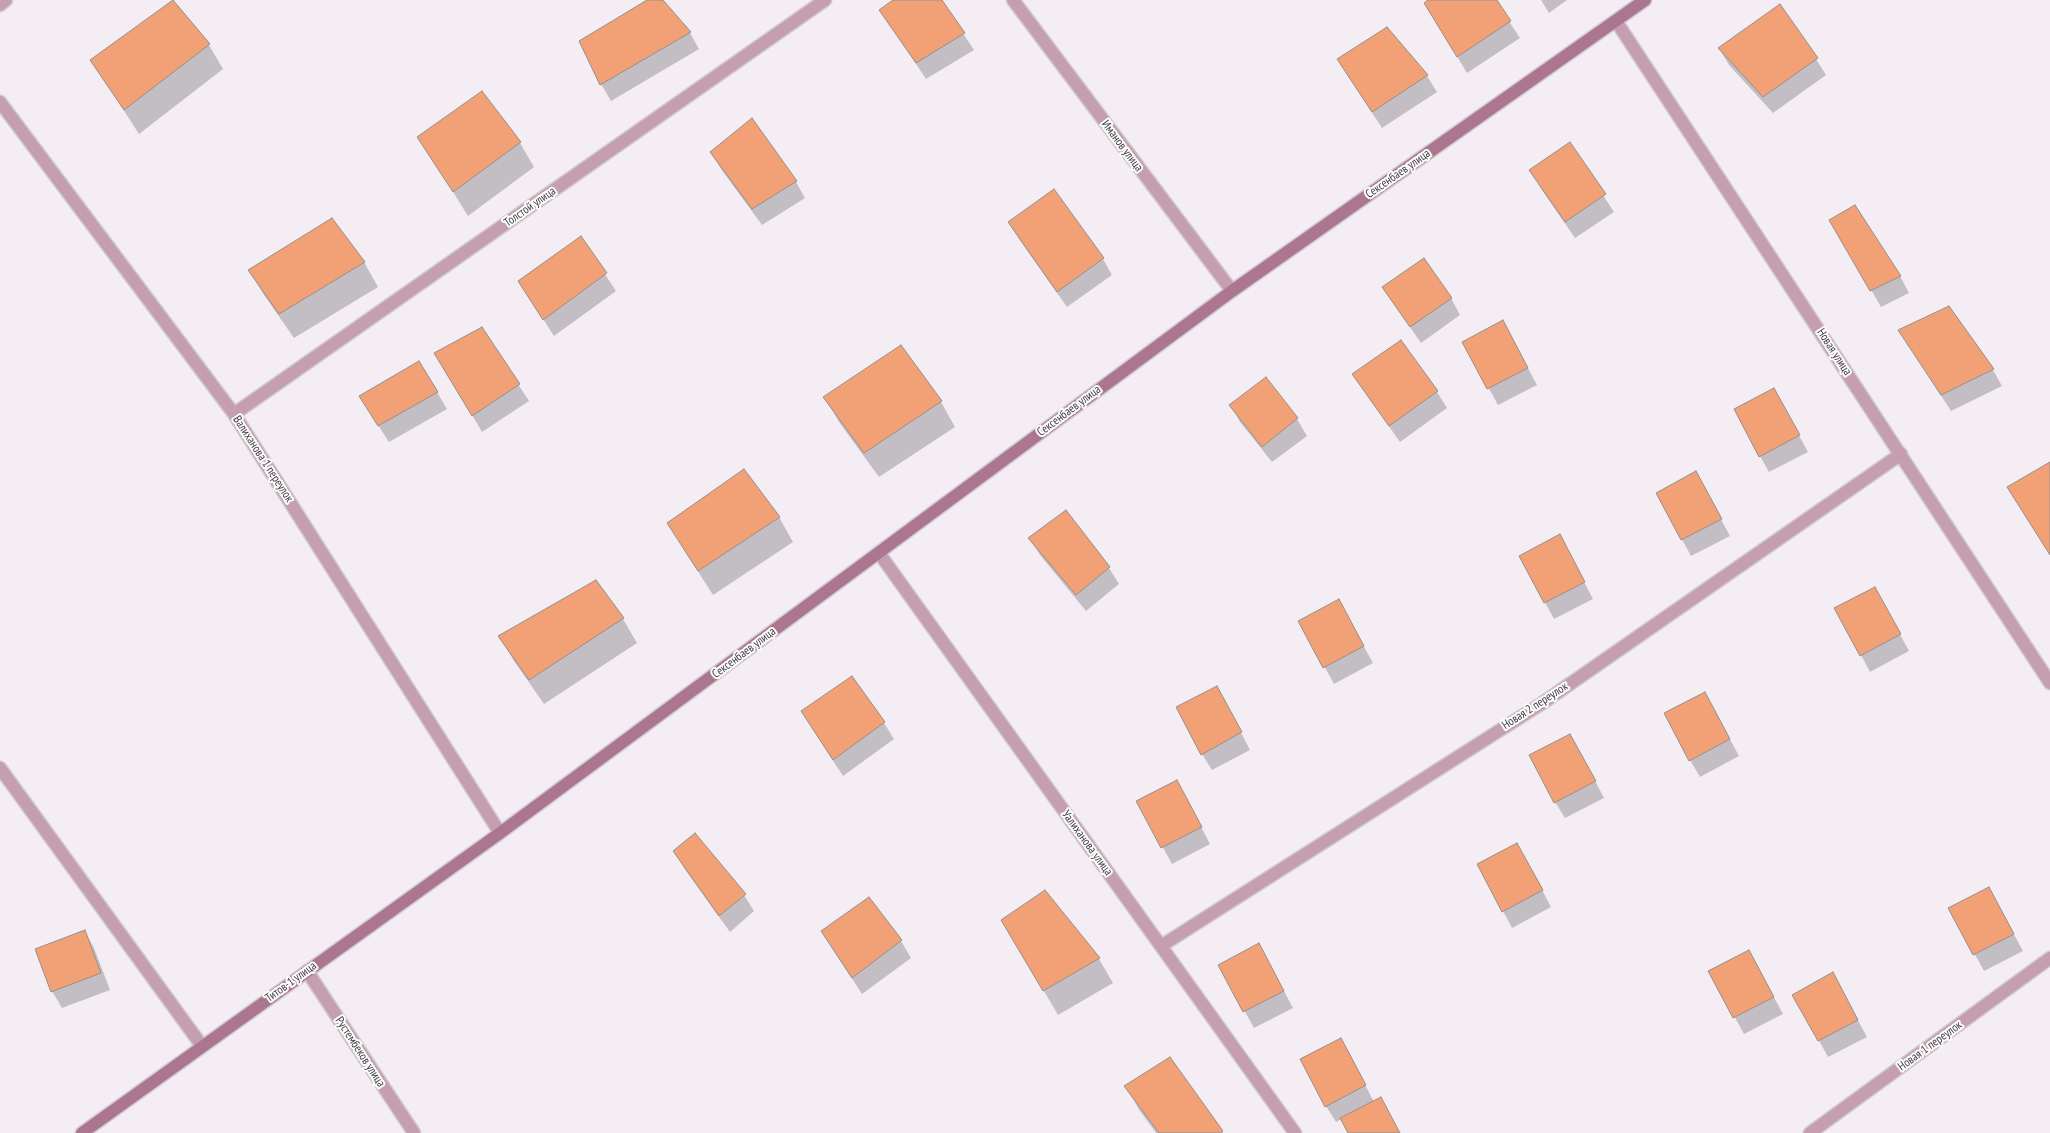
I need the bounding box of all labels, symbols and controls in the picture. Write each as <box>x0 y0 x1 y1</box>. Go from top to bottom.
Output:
street label: Иманов улица <box>1098 118 1146 174</box>
street label: Сексенбаев улица <box>1363 146 1433 202</box>
street label: Толстой улица <box>501 184 559 230</box>
street label: Новая улица <box>1814 326 1854 378</box>
street label: Сексенбаев улица <box>1034 382 1104 440</box>
street label: Валиханова 1 переулок <box>230 413 296 505</box>
street label: Сексенбаев улица <box>709 624 779 682</box>
street label: Новая 2 переулок <box>1499 679 1571 733</box>
street label: Уалиханова улица <box>1059 808 1115 878</box>
street label: Титов-1 улица <box>263 959 319 1005</box>
street label: Рустембеков улица <box>332 1014 388 1090</box>
street label: Новая 1 переулок <box>1895 1018 1965 1074</box>

